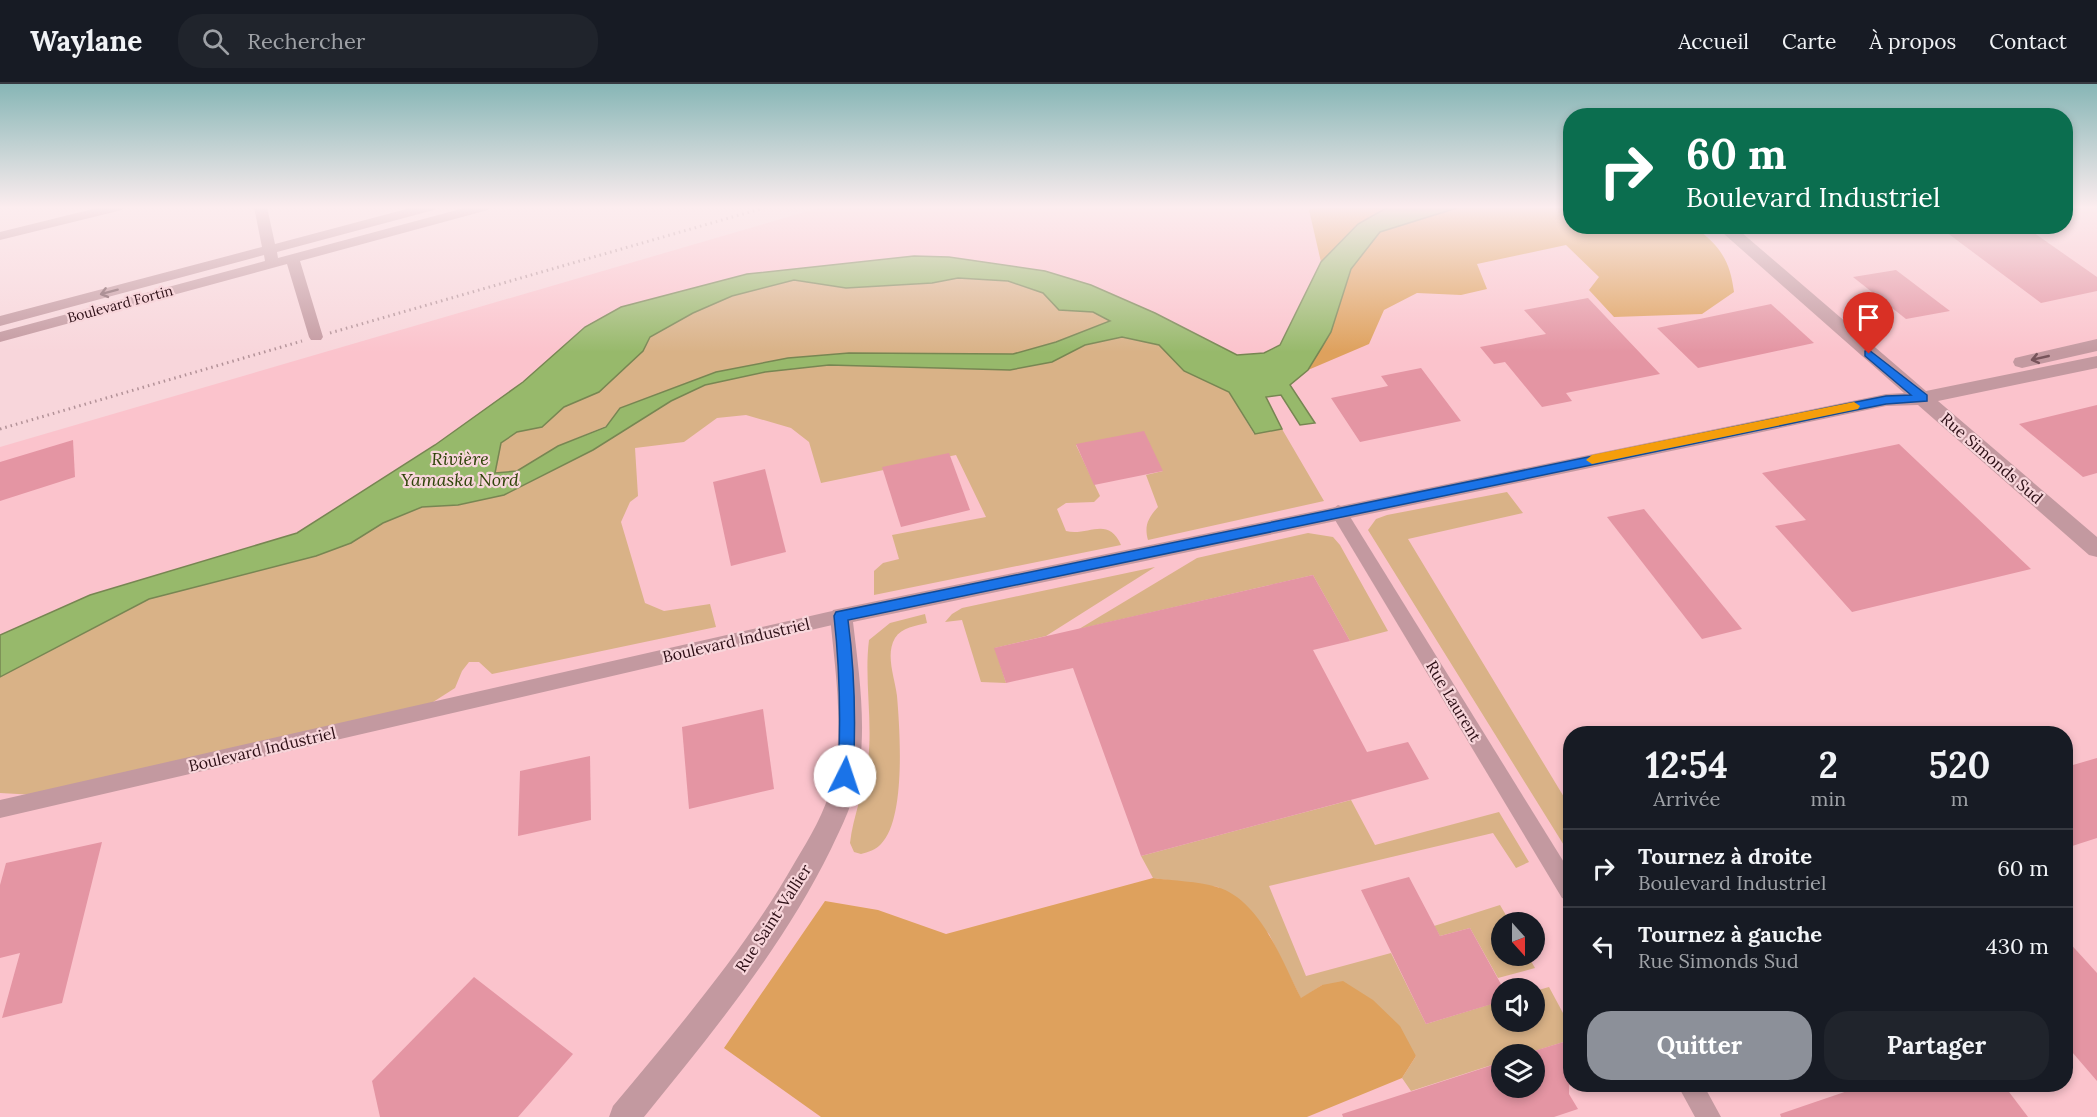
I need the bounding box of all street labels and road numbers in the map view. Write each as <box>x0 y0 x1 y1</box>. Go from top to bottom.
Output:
street label: Boulevard Fortin <box>65 281 175 327</box>
street label: Rue Simonds Sud <box>1937 408 2047 508</box>
street label: Boulevard Industriel <box>660 613 812 667</box>
street label: Rue Laurent <box>1422 657 1486 746</box>
street label: Boulevard Industriel <box>186 722 338 776</box>
street label: Rue Saint-Vallier <box>731 860 815 976</box>

